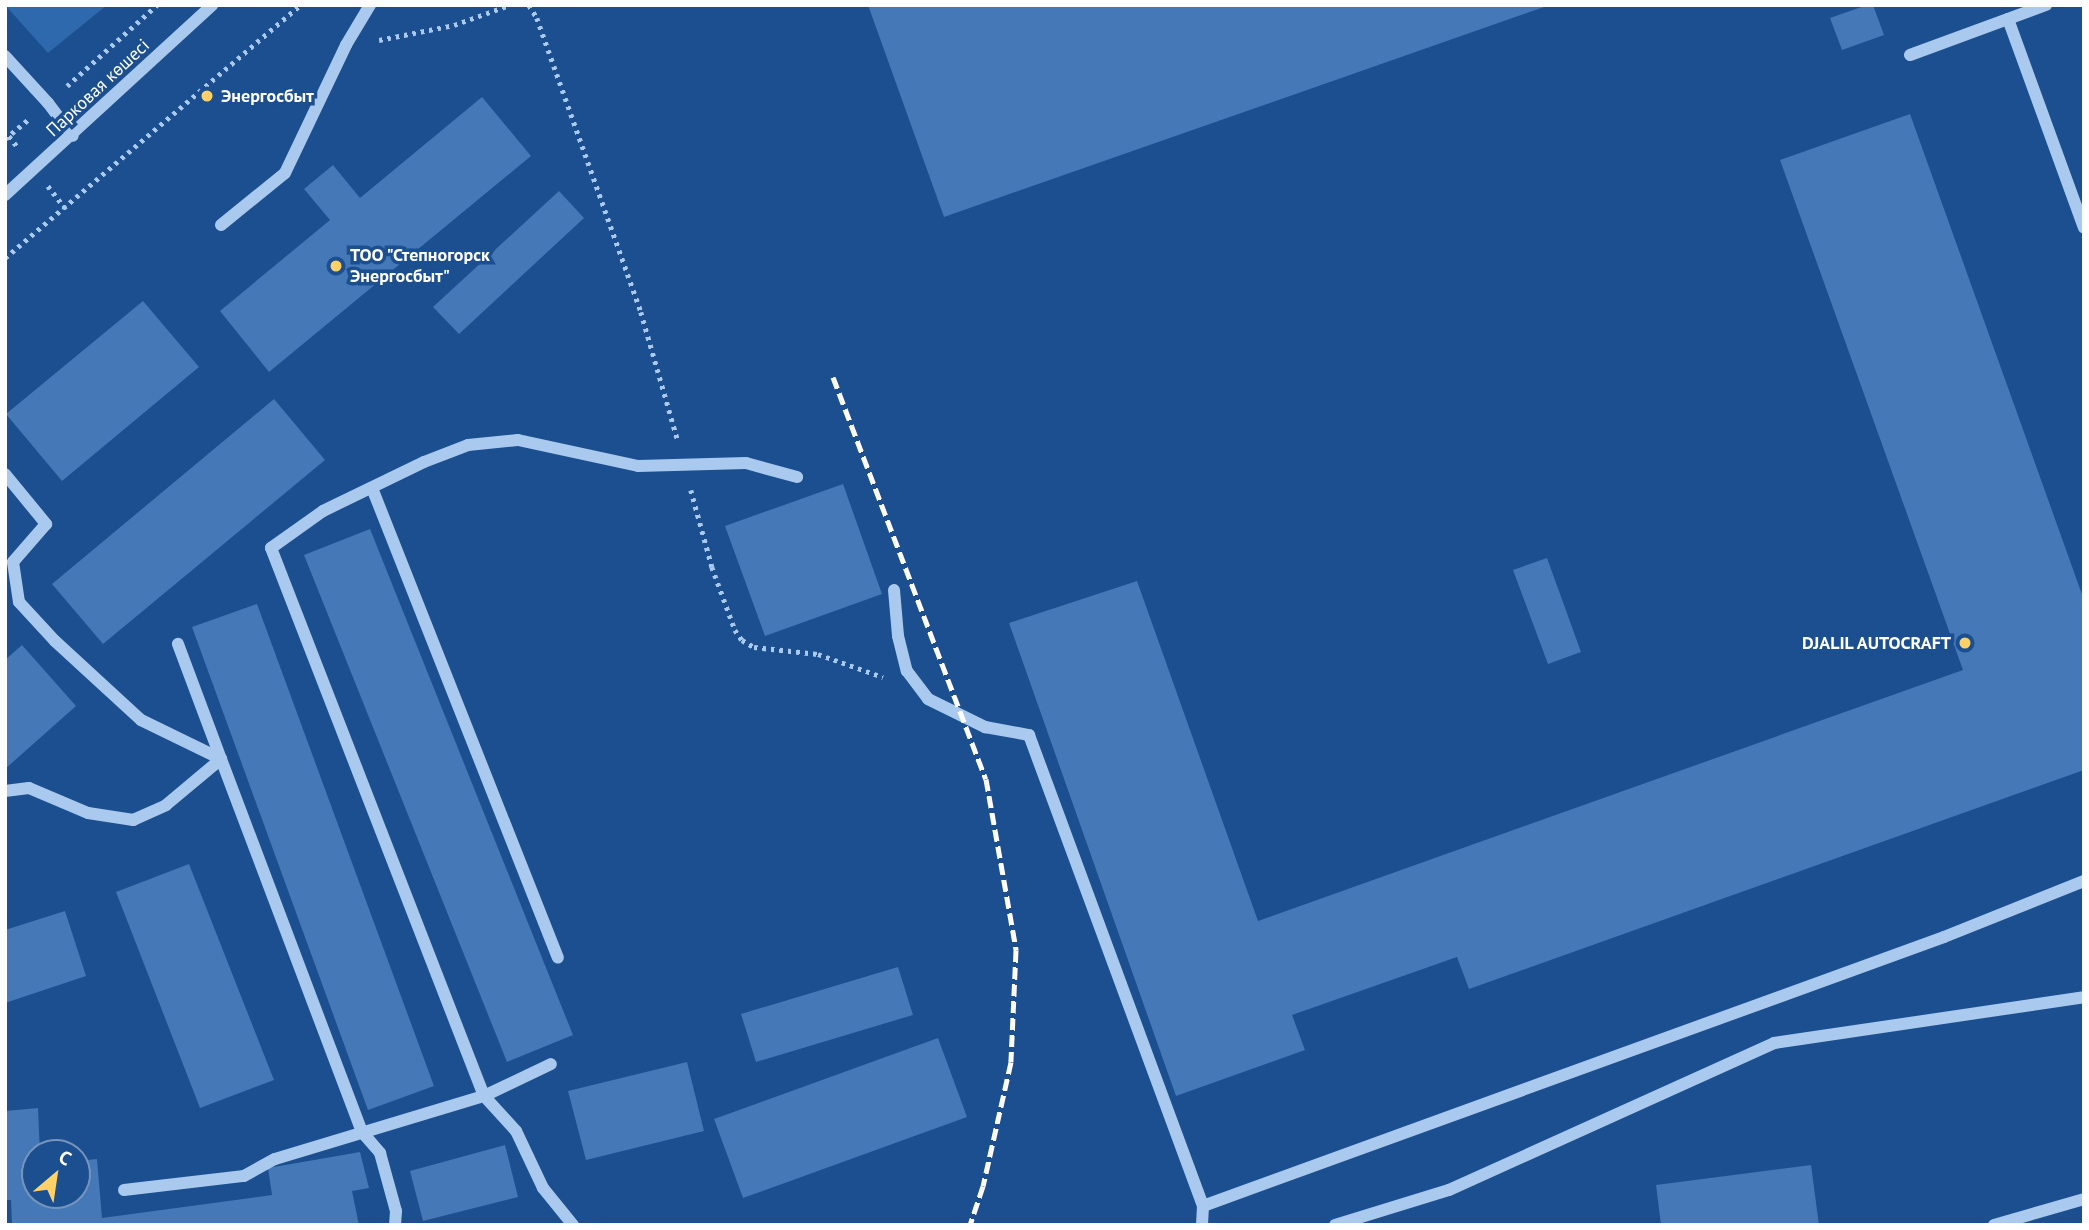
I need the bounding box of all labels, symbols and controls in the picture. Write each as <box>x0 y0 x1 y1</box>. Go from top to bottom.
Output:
street label: Парковая көшесі <box>42 35 154 141</box>
place label: Энергосбыт <box>221 85 314 107</box>
marker: Энергосбыт <box>199 88 215 104</box>
place label: ТОО "Степногорск Энергосбыт" <box>350 245 492 288</box>
marker: ТОО "Степногорск Энергосбыт" <box>328 258 344 274</box>
place label: DJALIL AUTOCRAFT <box>1800 632 1951 654</box>
marker: DJALIL AUTOCRAFT <box>1957 635 1973 651</box>
north arrow <box>21 1139 91 1209</box>
text: С <box>55 1144 76 1170</box>

